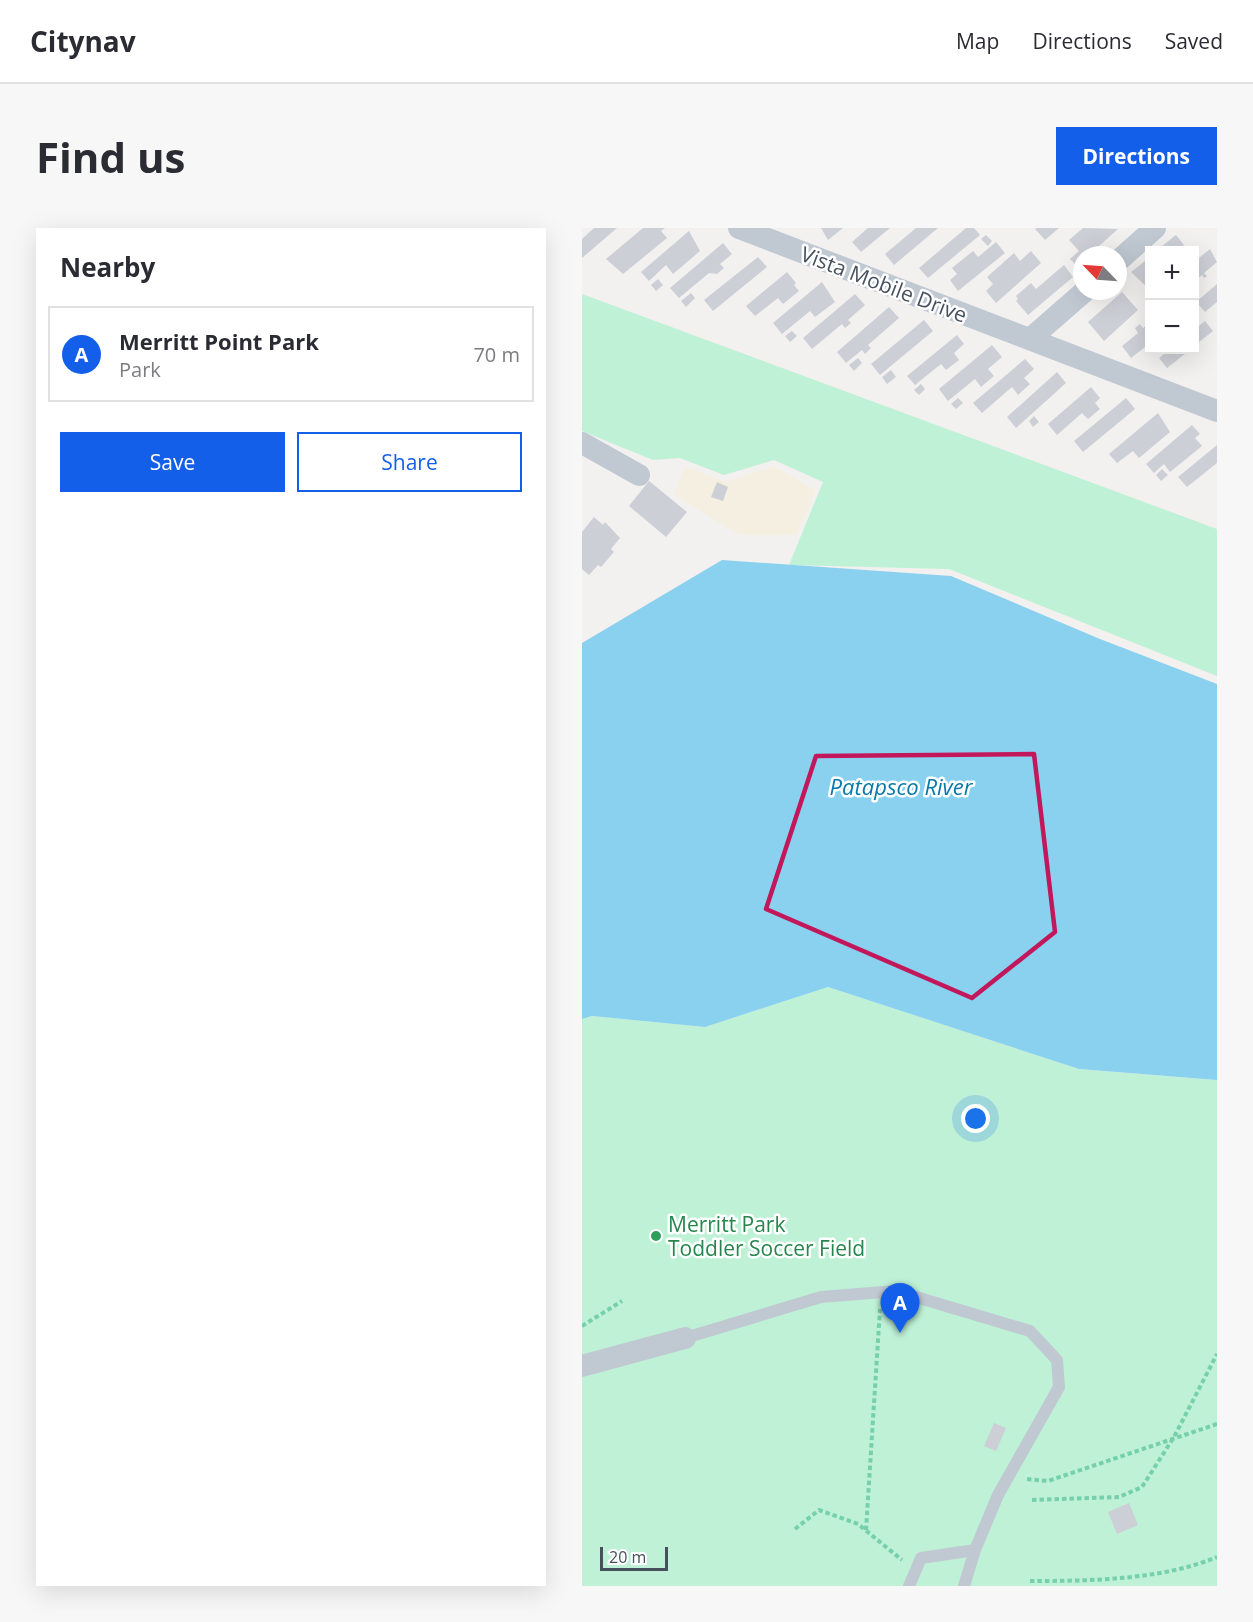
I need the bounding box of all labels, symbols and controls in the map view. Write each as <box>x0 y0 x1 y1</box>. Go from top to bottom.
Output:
text: Citynav <box>30 22 136 60</box>
text: Map <box>956 27 999 55</box>
text: Directions <box>1032 27 1132 55</box>
text: Saved <box>1165 27 1223 55</box>
button: Directions <box>1056 127 1217 185</box>
text: Find us <box>36 128 185 185</box>
street label: Vista Mobile Drive <box>797 239 971 329</box>
north arrow <box>1073 246 1127 300</box>
map controls <box>1145 246 1199 354</box>
button: + <box>1145 246 1199 300</box>
text: Nearby <box>60 249 155 285</box>
button: − <box>1145 300 1199 354</box>
text: Merritt Point Park <box>119 326 319 356</box>
text: A <box>75 341 88 368</box>
text: 70 m <box>473 341 520 368</box>
text: Park <box>119 356 161 383</box>
button: Save <box>60 432 285 492</box>
button: Share <box>297 432 522 492</box>
water label: Patapsco River <box>830 771 974 801</box>
your location <box>961 1104 990 1133</box>
place label: Merritt Park Toddler Soccer Field <box>668 1210 865 1262</box>
marker: Merritt Park Toddler Soccer Field <box>649 1229 663 1243</box>
pin: A <box>880 1284 920 1333</box>
scale bar <box>600 1544 668 1572</box>
text: 20 m <box>609 1546 646 1568</box>

